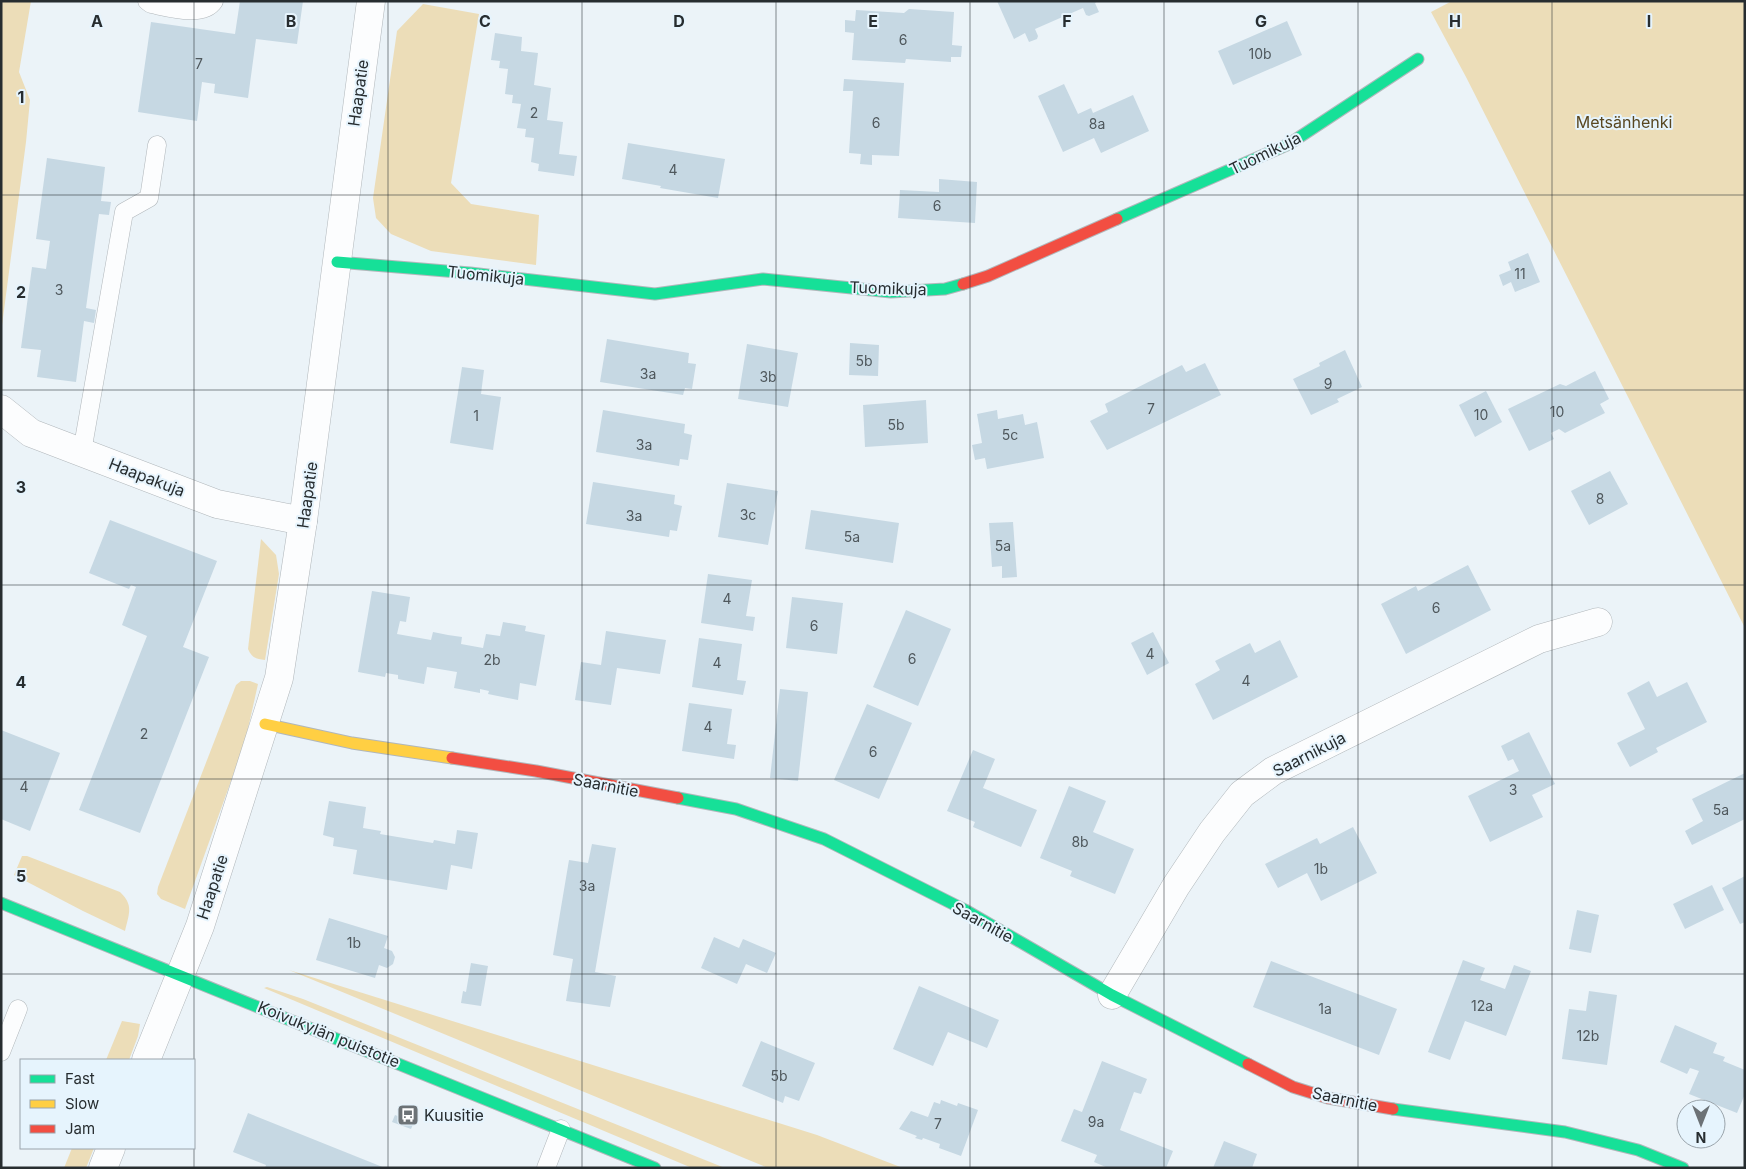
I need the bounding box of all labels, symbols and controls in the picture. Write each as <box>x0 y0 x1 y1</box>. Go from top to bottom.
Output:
text: A <box>91 11 103 31</box>
text: B <box>286 11 296 31</box>
text: C <box>479 11 491 31</box>
text: D <box>673 11 685 31</box>
text: E <box>868 11 878 31</box>
text: F <box>1062 11 1072 31</box>
text: G <box>1255 11 1267 31</box>
text: H <box>1449 11 1461 31</box>
text: I <box>1647 11 1651 31</box>
house number: 6 <box>899 31 907 48</box>
house number: 10b <box>1248 45 1272 62</box>
house number: 7 <box>195 55 203 72</box>
street label: Haapatie <box>343 58 373 128</box>
text: 1 <box>18 87 24 107</box>
house number: 2 <box>530 104 538 121</box>
park label: Metsänhenki <box>1576 112 1672 132</box>
house number: 6 <box>872 114 880 131</box>
house number: 8a <box>1089 115 1105 132</box>
street label: Tuomikuja <box>1226 127 1304 179</box>
house number: 4 <box>668 161 678 178</box>
house number: 6 <box>933 197 941 214</box>
street label: Tuomikuja <box>447 261 525 289</box>
house number: 11 <box>1514 265 1526 282</box>
street label: Tuomikuja <box>849 277 927 299</box>
house number: 3 <box>55 281 63 298</box>
text: 2 <box>16 282 26 302</box>
house number: 5b <box>855 352 873 369</box>
house number: 3a <box>640 365 656 382</box>
house number: 3b <box>759 368 777 385</box>
house number: 9 <box>1324 375 1332 392</box>
house number: 7 <box>1147 400 1155 417</box>
house number: 10 <box>1550 403 1564 420</box>
house number: 10 <box>1474 406 1488 423</box>
house number: 1 <box>473 407 479 424</box>
house number: 5b <box>887 416 905 433</box>
house number: 5c <box>1002 426 1018 443</box>
house number: 3a <box>636 436 652 453</box>
street label: Haapakuja <box>106 453 188 501</box>
street label: Haapatie <box>292 460 322 530</box>
text: 3 <box>16 477 26 497</box>
house number: 8 <box>1596 490 1604 507</box>
house number: 3c <box>740 506 756 523</box>
house number: 3a <box>626 507 642 524</box>
house number: 5a <box>844 528 860 545</box>
house number: 5a <box>995 537 1011 554</box>
house number: 4 <box>722 590 732 607</box>
house number: 6 <box>1432 599 1440 616</box>
house number: 6 <box>810 617 818 634</box>
house number: 4 <box>1145 645 1155 662</box>
house number: 6 <box>908 650 916 667</box>
house number: 2b <box>483 651 501 668</box>
house number: 4 <box>712 654 722 671</box>
text: 4 <box>16 672 27 692</box>
house number: 4 <box>1241 672 1251 689</box>
house number: 4 <box>703 718 713 735</box>
house number: 2 <box>140 725 148 742</box>
street label: Saarnikuja <box>1269 727 1349 781</box>
house number: 6 <box>869 743 877 760</box>
street label: Saarnitie <box>572 769 640 801</box>
house number: 4 <box>19 778 29 795</box>
house number: 3 <box>1509 781 1517 798</box>
house number: 5a <box>1713 801 1729 818</box>
house number: 8b <box>1071 833 1089 850</box>
street label: Haapatie <box>192 852 232 922</box>
house number: 1b <box>1314 860 1328 877</box>
text: 5 <box>16 866 26 886</box>
house number: 3a <box>579 877 595 894</box>
street label: Saarnitie <box>949 897 1017 947</box>
house number: 1b <box>347 934 361 951</box>
street label: Koivukylän puistotie <box>255 996 403 1072</box>
house number: 12a <box>1471 997 1493 1014</box>
house number: 1a <box>1318 1000 1332 1017</box>
house number: 12b <box>1577 1027 1599 1044</box>
legend <box>20 1059 195 1149</box>
house number: 5b <box>770 1067 788 1084</box>
text: Fast <box>65 1069 95 1088</box>
street label: Saarnitie <box>1311 1082 1379 1116</box>
text: Slow <box>65 1094 99 1113</box>
north arrow <box>1676 1099 1726 1149</box>
bus stop icon: Kuusitie <box>396 1103 420 1127</box>
place label: Kuusitie <box>424 1105 484 1125</box>
house number: 9a <box>1088 1113 1104 1130</box>
house number: 7 <box>934 1115 942 1132</box>
text: Jam <box>65 1119 95 1138</box>
text: N <box>1696 1129 1706 1146</box>

